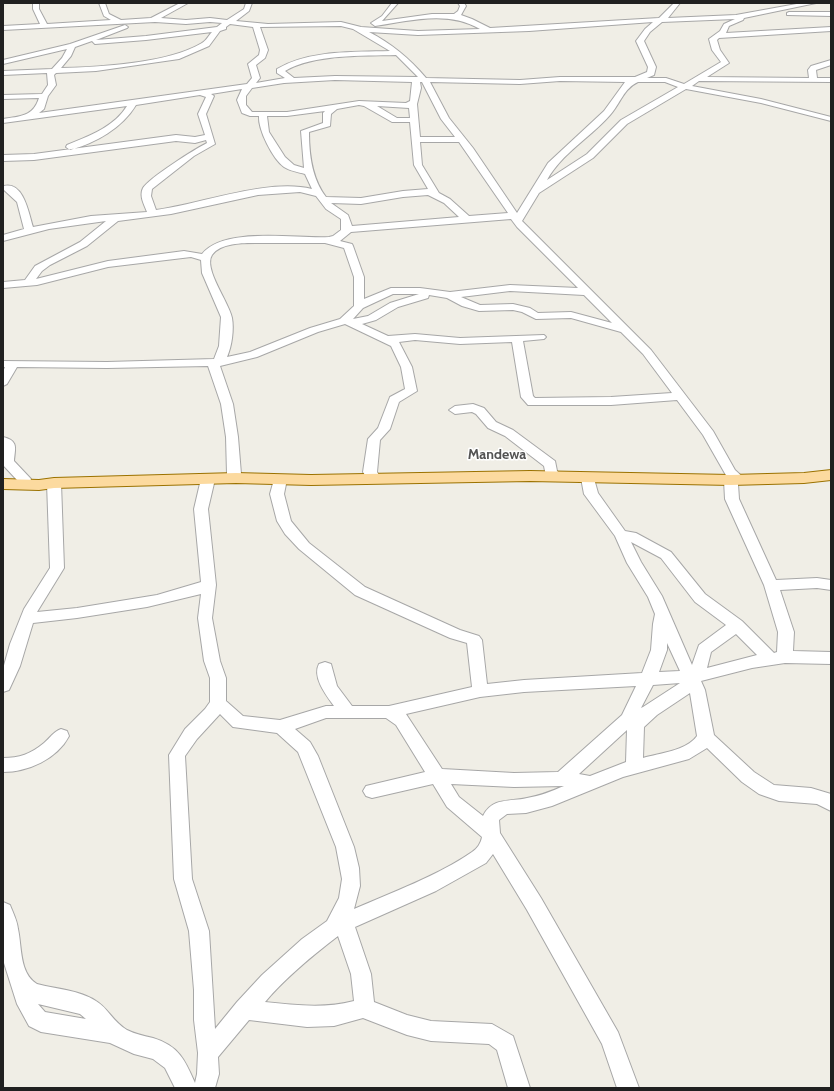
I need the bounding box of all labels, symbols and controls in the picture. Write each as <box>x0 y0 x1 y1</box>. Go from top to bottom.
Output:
district label: Mandewa <box>468 447 526 463</box>

